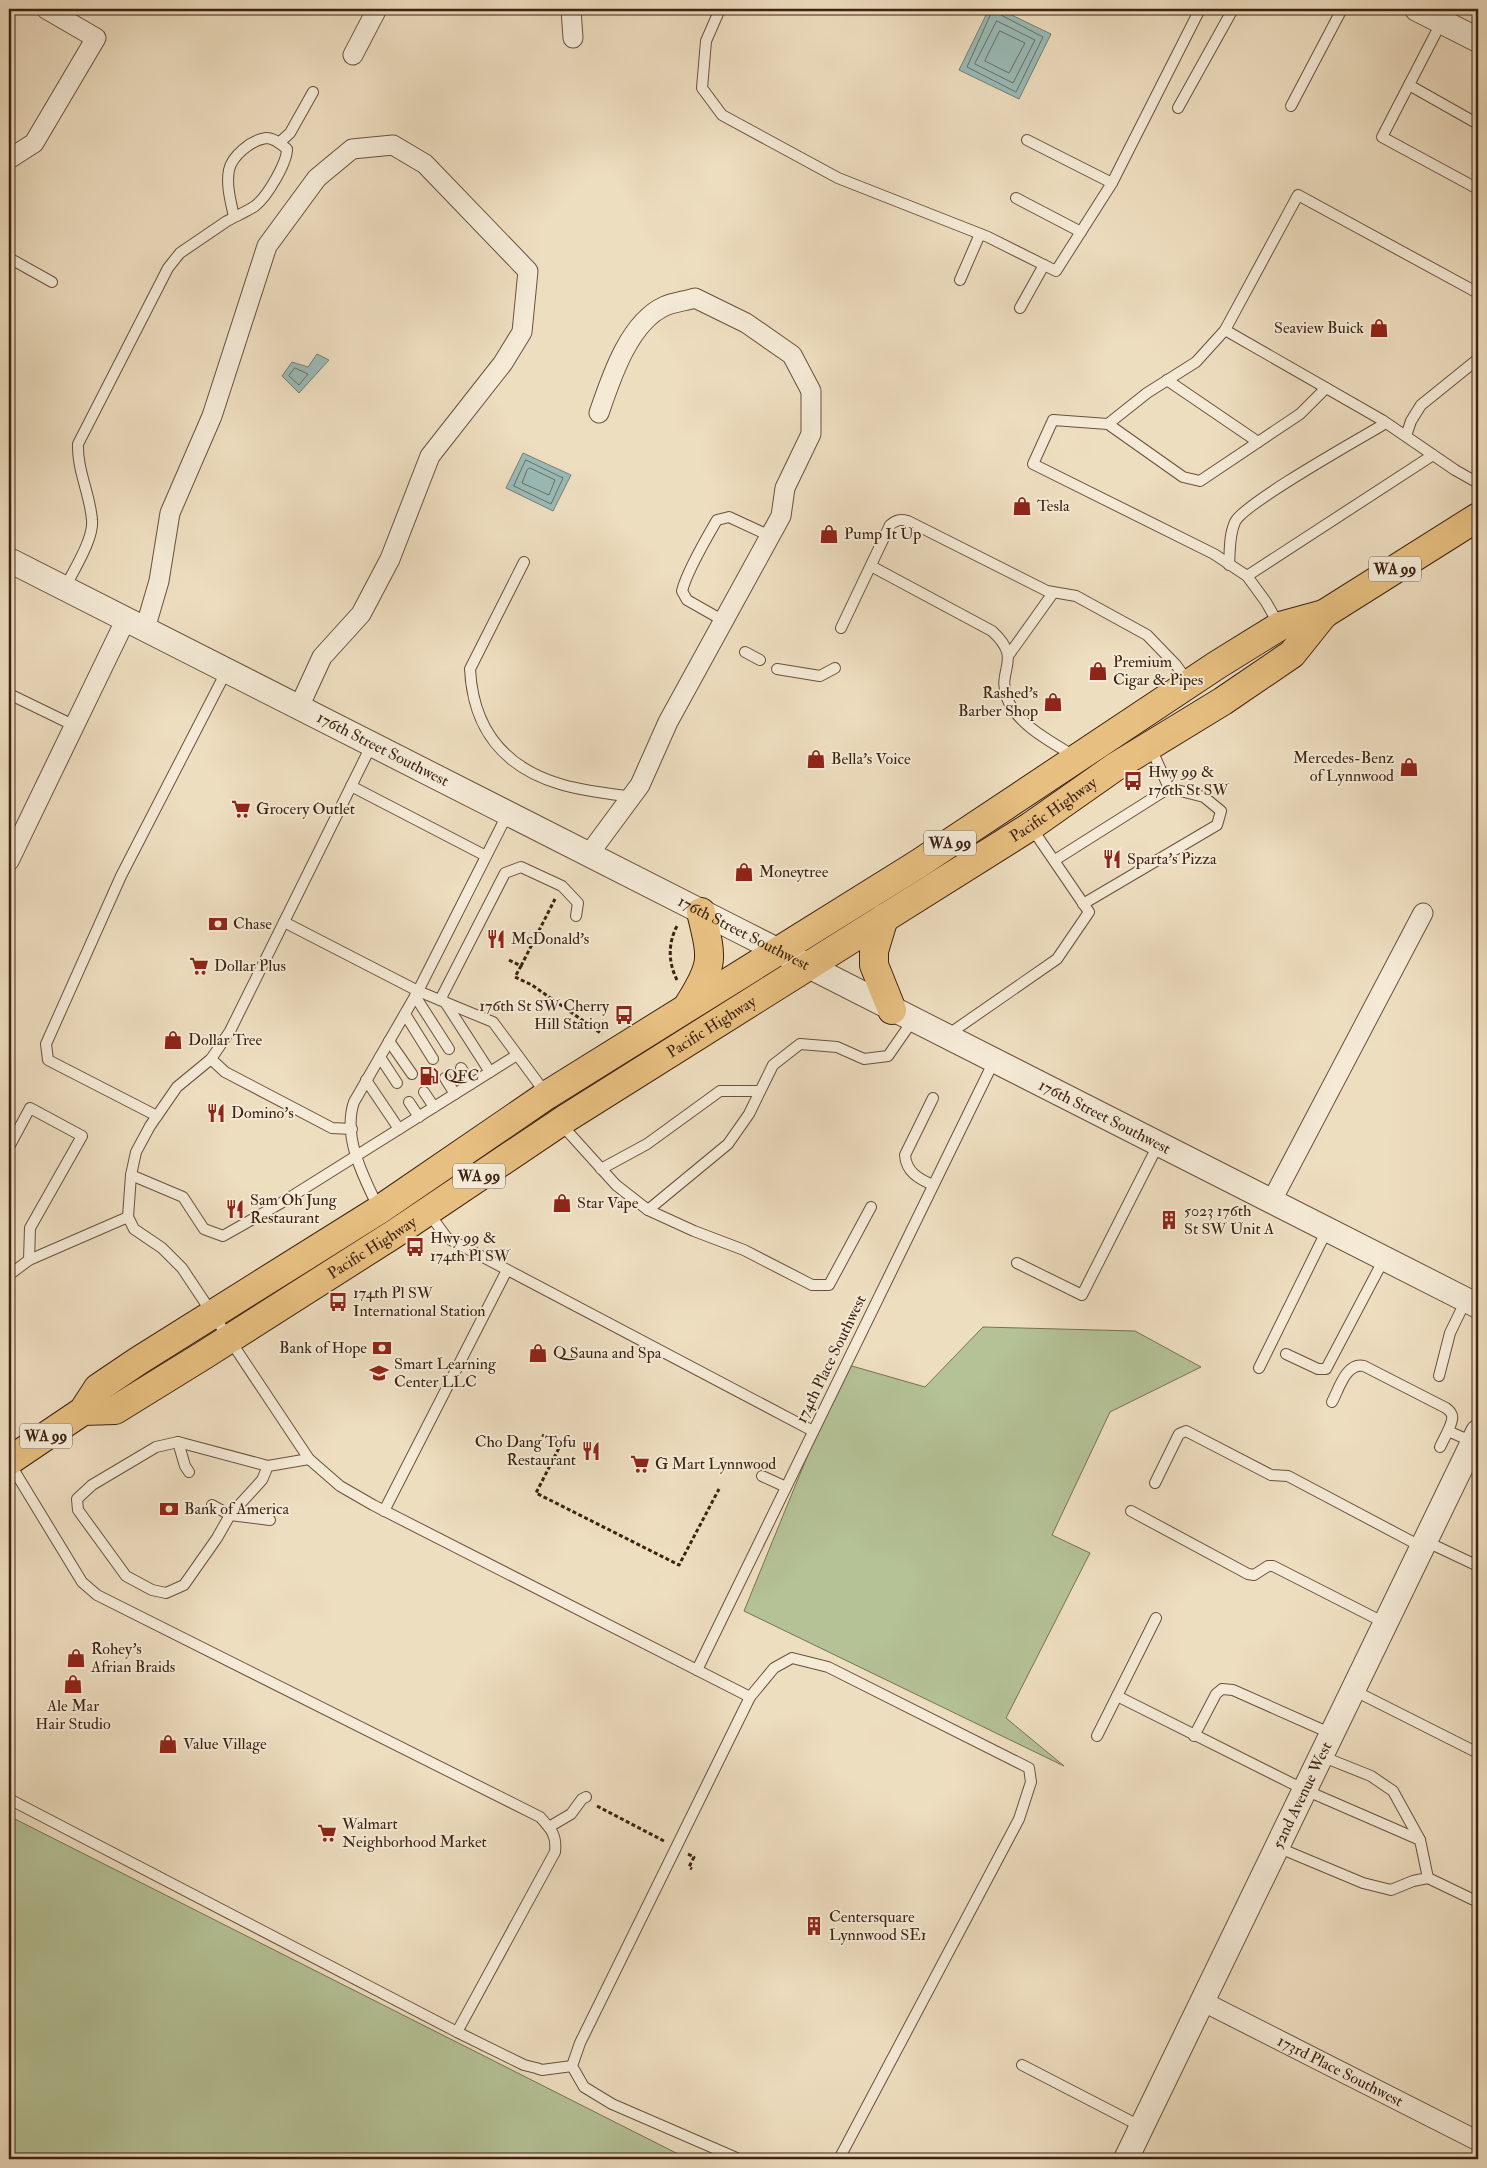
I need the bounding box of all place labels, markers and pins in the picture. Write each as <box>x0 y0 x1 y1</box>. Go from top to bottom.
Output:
shop icon: Seaview Buick <box>1368 317 1390 339</box>
place label: Seaview Buick <box>1274 318 1364 338</box>
shop icon: Tesla <box>1011 495 1033 517</box>
place label: Tesla <box>1037 496 1070 516</box>
shop icon: Pump It Up <box>818 523 840 545</box>
place label: Pump It Up <box>844 524 921 545</box>
place label: Premium Cigar & Pipes <box>1113 652 1203 691</box>
shop icon: Premium Cigar & Pipes <box>1087 660 1109 682</box>
place label: Rashed's Barber Shop <box>958 683 1038 722</box>
shop icon: Rashed's Barber Shop <box>1042 691 1064 713</box>
shop icon: Bella's Voice <box>805 748 827 770</box>
place label: Mercedes-Benz of Lynnwood <box>1293 748 1394 786</box>
place label: Bella's Voice <box>831 749 911 769</box>
shop icon: Mercedes-Benz of Lynnwood <box>1398 756 1420 778</box>
place label: Hwy 99 & 176th St SW <box>1148 762 1229 800</box>
bus stop icon: Hwy 99 & 176th St SW <box>1122 770 1144 792</box>
supermarket icon: Grocery Outlet <box>230 798 252 820</box>
place label: Grocery Outlet <box>256 799 355 819</box>
restaurant icon: Sparta's Pizza <box>1101 848 1123 870</box>
place label: Sparta's Pizza <box>1127 849 1217 870</box>
shop icon: Moneytree <box>733 861 755 883</box>
place label: Moneytree <box>759 862 829 882</box>
bank icon: Chase <box>207 913 229 935</box>
place label: Chase <box>233 914 272 934</box>
restaurant icon: McDonald's <box>485 928 507 950</box>
place label: McDonald's <box>511 929 589 949</box>
supermarket icon: Dollar Plus <box>188 955 210 977</box>
place label: Dollar Plus <box>214 956 286 976</box>
place label: 176th St SW Cherry Hill Station <box>479 996 610 1034</box>
bus stop icon: 176th St SW Cherry Hill Station <box>613 1004 635 1026</box>
shop icon: Dollar Tree <box>162 1029 184 1051</box>
place label: Dollar Tree <box>188 1030 263 1050</box>
fuel station icon: QFC <box>418 1065 440 1087</box>
place label: QFC <box>444 1066 479 1086</box>
restaurant icon: Domino's <box>205 1102 227 1124</box>
place label: Domino's <box>231 1103 294 1123</box>
place label: Sam Oh Jung Restaurant <box>250 1190 338 1228</box>
shop icon: Star Vape <box>551 1192 573 1214</box>
place label: Star Vape <box>577 1193 639 1214</box>
restaurant icon: Sam Oh Jung Restaurant <box>224 1198 246 1220</box>
place label: 5023 176th St SW Unit A <box>1184 1201 1274 1239</box>
building icon: 5023 176th St SW Unit A <box>1158 1209 1180 1231</box>
place label: Hwy 99 & 174th Pl SW <box>430 1228 511 1266</box>
bus stop icon: Hwy 99 & 174th Pl SW <box>404 1236 426 1258</box>
place label: 174th Pl SW International Station <box>353 1283 486 1321</box>
bus stop icon: 174th Pl SW International Station <box>327 1291 349 1313</box>
bank icon: Bank of Hope <box>371 1337 393 1359</box>
place label: Bank of Hope <box>279 1338 367 1359</box>
shop icon: Q Sauna and Spa <box>527 1342 549 1364</box>
place label: Q Sauna and Spa <box>553 1343 662 1364</box>
place label: Smart Learning Center LLC <box>394 1354 497 1392</box>
school or university icon: Smart Learning Center LLC <box>368 1362 390 1384</box>
place label: Cho Dang Tofu Restaurant <box>475 1432 576 1470</box>
restaurant icon: Cho Dang Tofu Restaurant <box>580 1440 602 1462</box>
supermarket icon: G Mart Lynnwood <box>629 1453 651 1475</box>
place label: G Mart Lynnwood <box>655 1454 776 1474</box>
bank icon: Bank of America <box>158 1498 180 1520</box>
place label: Bank of America <box>184 1499 289 1519</box>
place label: Rohey's Afrian Braids <box>90 1639 175 1677</box>
shop icon: Rohey's Afrian Braids <box>65 1647 87 1669</box>
shop icon: Ale Mar Hair Studio <box>62 1673 84 1695</box>
place label: Ale Mar Hair Studio <box>35 1696 111 1734</box>
shop icon: Value Village <box>157 1733 179 1755</box>
place label: Value Village <box>183 1734 267 1754</box>
place label: Walmart Neighborhood Market <box>341 1814 487 1852</box>
supermarket icon: Walmart Neighborhood Market <box>316 1822 338 1844</box>
place label: Centersquare Lynnwood SE1 <box>829 1907 926 1945</box>
building icon: Centersquare Lynnwood SE1 <box>803 1915 825 1937</box>

